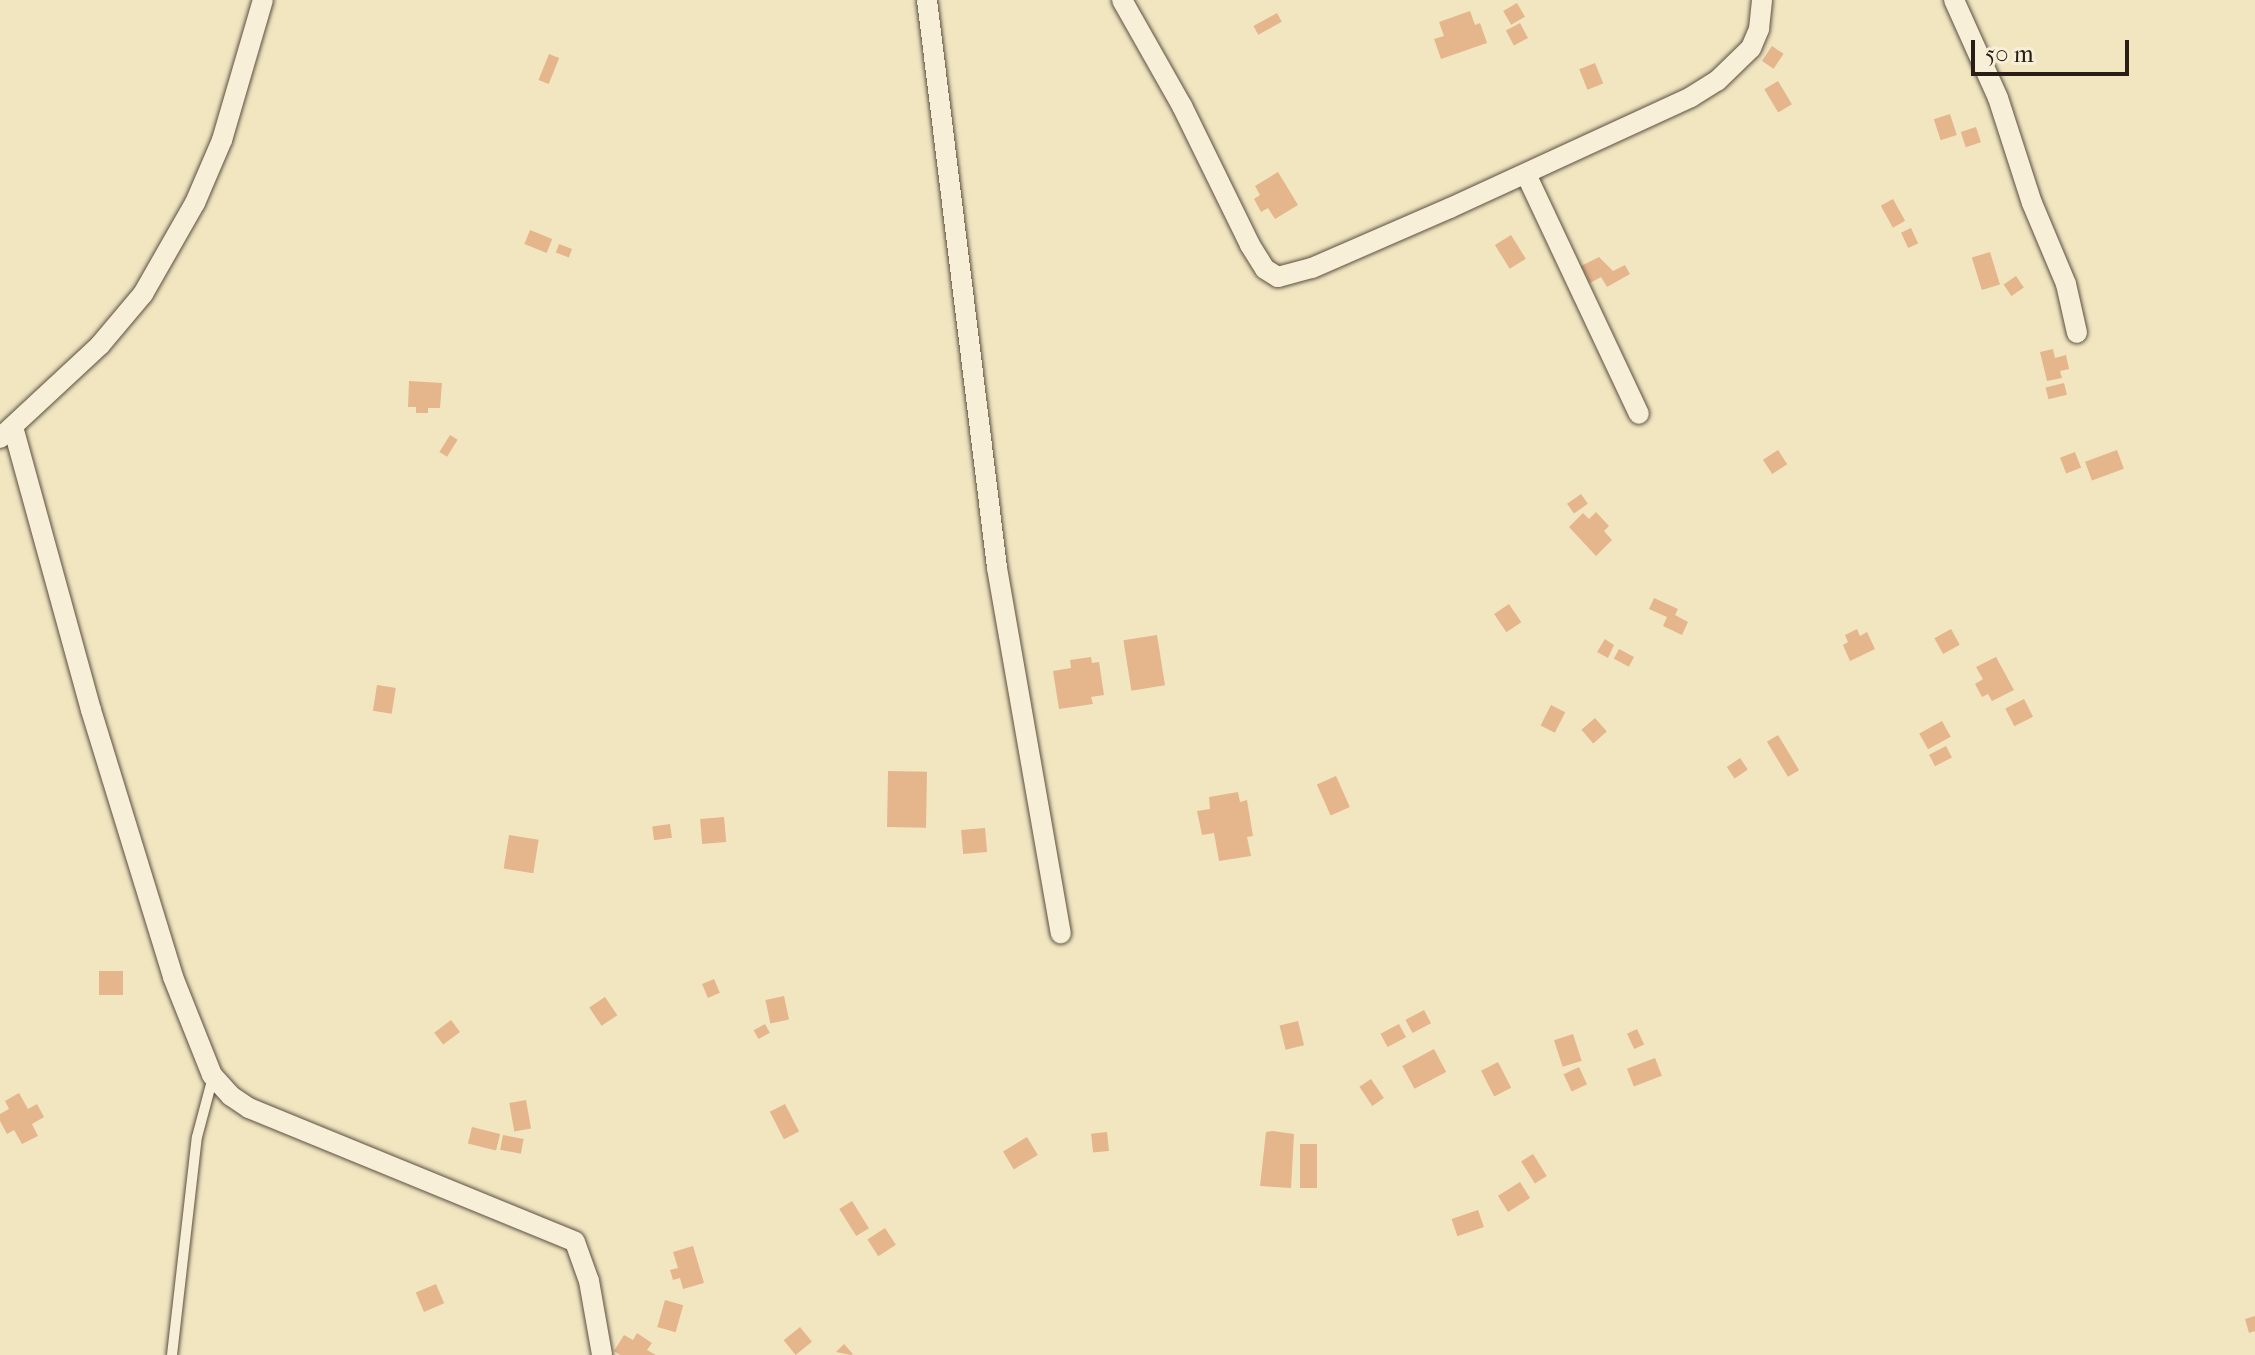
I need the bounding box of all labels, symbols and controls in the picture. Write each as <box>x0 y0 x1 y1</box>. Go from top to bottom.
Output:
scale bar <box>1975 24 2133 74</box>
text: 50 m <box>1985 40 2034 68</box>

